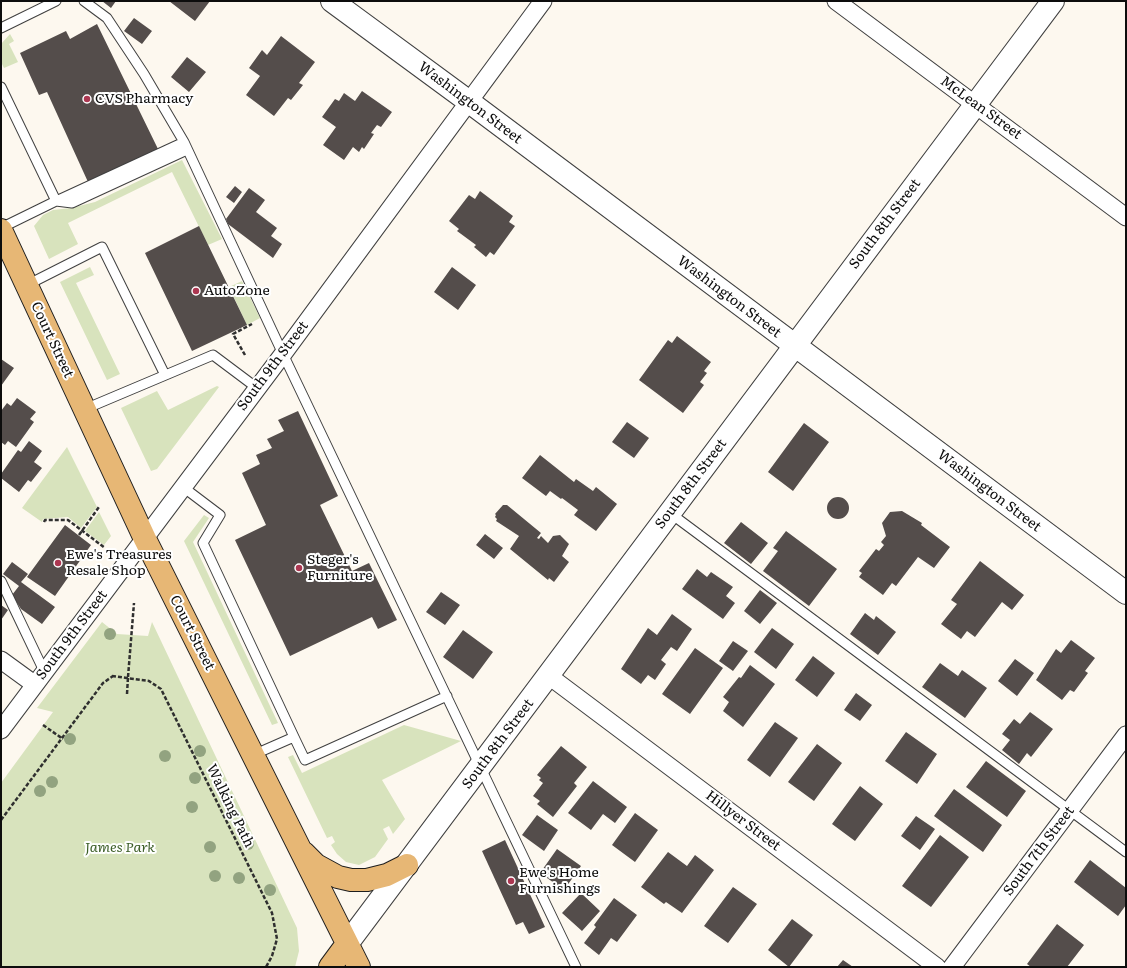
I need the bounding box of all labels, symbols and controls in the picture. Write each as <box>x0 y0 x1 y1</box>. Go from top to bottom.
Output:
street label: Washington Street <box>415 58 525 148</box>
street label: McLean Street <box>937 73 1025 143</box>
place label: CVS Pharmacy <box>95 91 193 107</box>
marker: CVS Pharmacy <box>82 94 92 104</box>
street label: South 8th Street <box>846 176 924 272</box>
street label: Washington Street <box>674 252 784 342</box>
place label: AutoZone <box>204 283 270 299</box>
marker: AutoZone <box>191 286 201 296</box>
street label: Court Street <box>27 299 77 381</box>
street label: South 9th Street <box>234 318 312 414</box>
street label: South 8th Street <box>652 436 730 532</box>
street label: Washington Street <box>934 446 1044 536</box>
place label: Ewe's Treasures Resale Shop <box>66 547 172 580</box>
place label: Steger's Furniture <box>307 552 372 584</box>
marker: Ewe's Treasures Resale Shop <box>53 558 63 568</box>
marker: Steger's Furniture <box>294 563 304 573</box>
street label: South 9th Street <box>33 587 111 683</box>
street label: Court Street <box>166 593 218 673</box>
street label: South 8th Street <box>459 696 537 792</box>
street label: Walking Path <box>203 761 257 851</box>
street label: Hillyer Street <box>702 787 784 855</box>
street label: South 7th Street <box>1000 803 1078 899</box>
park label: James Park <box>85 840 155 856</box>
place label: Ewe's Home Furnishings <box>519 865 600 898</box>
marker: Ewe's Home Furnishings <box>506 876 516 886</box>

